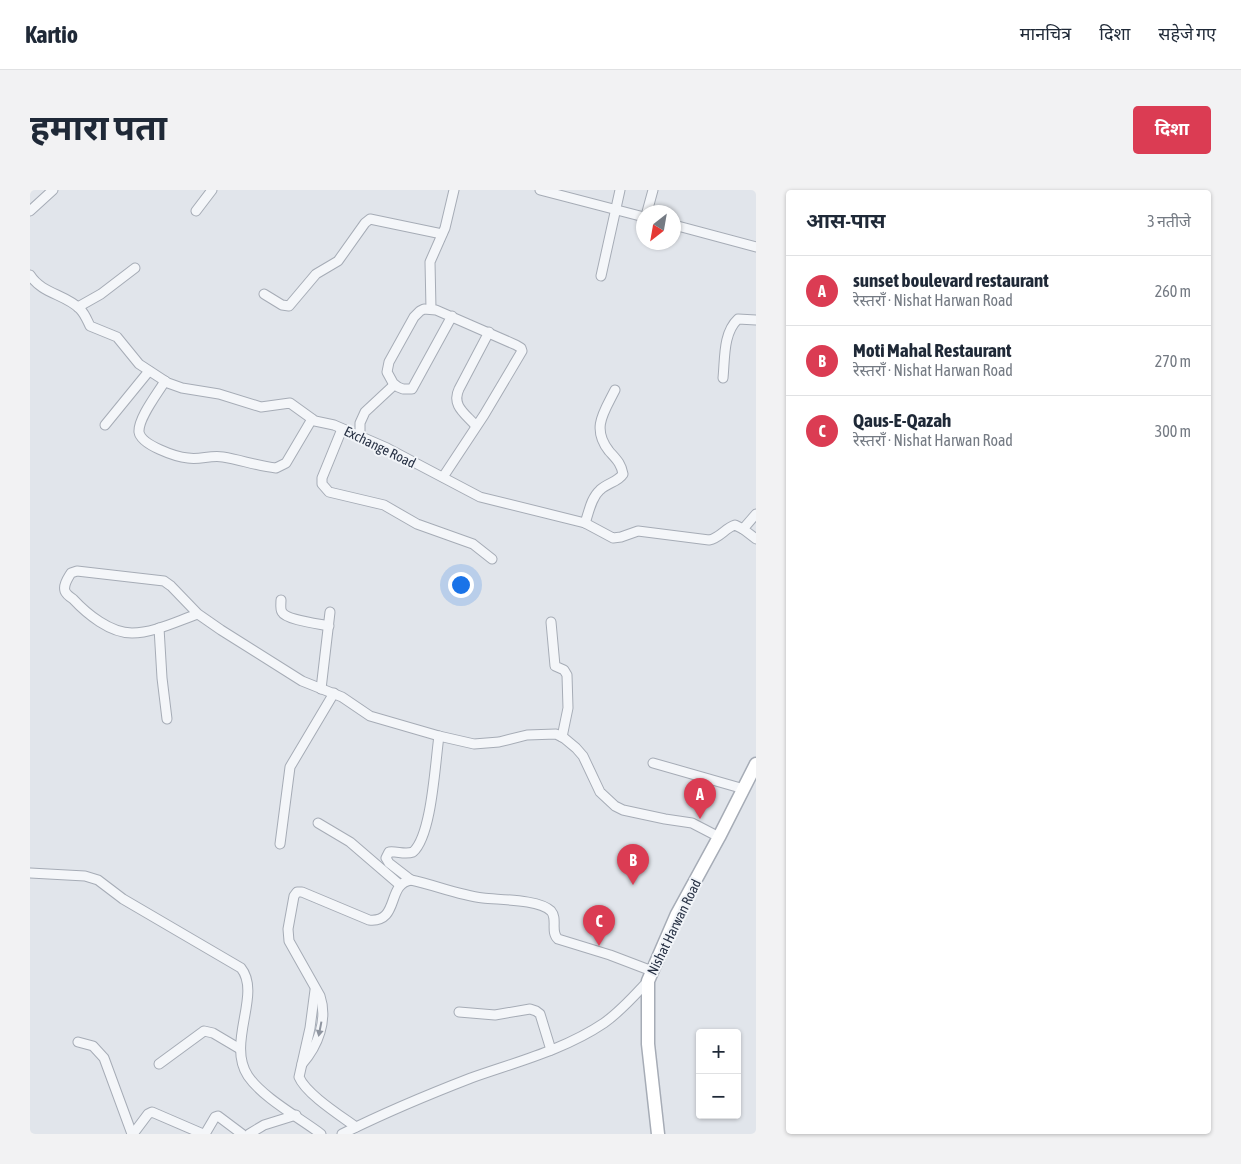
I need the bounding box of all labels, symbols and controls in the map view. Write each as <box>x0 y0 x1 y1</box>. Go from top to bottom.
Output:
text: Kartio <box>25 21 78 48</box>
text: मानचित्र <box>1020 23 1071 44</box>
text: दिशा <box>1099 23 1130 44</box>
text: सहेजे गए <box>1158 23 1216 44</box>
button: दिशा <box>1133 106 1211 154</box>
text: हमारा पता <box>30 107 167 147</box>
north arrow <box>636 205 681 250</box>
text: आस-पास <box>806 208 885 232</box>
text: 3 नतीजे <box>1147 212 1191 230</box>
text: sunset boulevard restaurant <box>853 269 1049 291</box>
text: A <box>818 282 826 300</box>
text: 260 m <box>1155 282 1191 300</box>
text: रेस्तराँ · Nishat Harwan Road <box>853 291 1013 309</box>
text: Moti Mahal Restaurant <box>853 339 1011 361</box>
text: B <box>818 352 826 370</box>
text: 270 m <box>1155 352 1191 370</box>
text: रेस्तराँ · Nishat Harwan Road <box>853 361 1013 379</box>
text: Qaus-E-Qazah <box>853 409 951 431</box>
text: C <box>818 422 826 440</box>
text: 300 m <box>1155 422 1191 440</box>
street label: Exchange Road <box>342 423 418 471</box>
text: रेस्तराँ · Nishat Harwan Road <box>853 431 1013 449</box>
your location <box>448 572 474 598</box>
pin: A <box>684 778 716 819</box>
pin: B <box>617 844 649 885</box>
street label: Nishat Harwan Road <box>644 876 704 978</box>
pin: C <box>583 905 615 946</box>
one-way arrow <box>316 1021 324 1036</box>
map controls <box>696 1029 741 1119</box>
button: + <box>696 1029 741 1074</box>
button: − <box>696 1074 741 1119</box>

